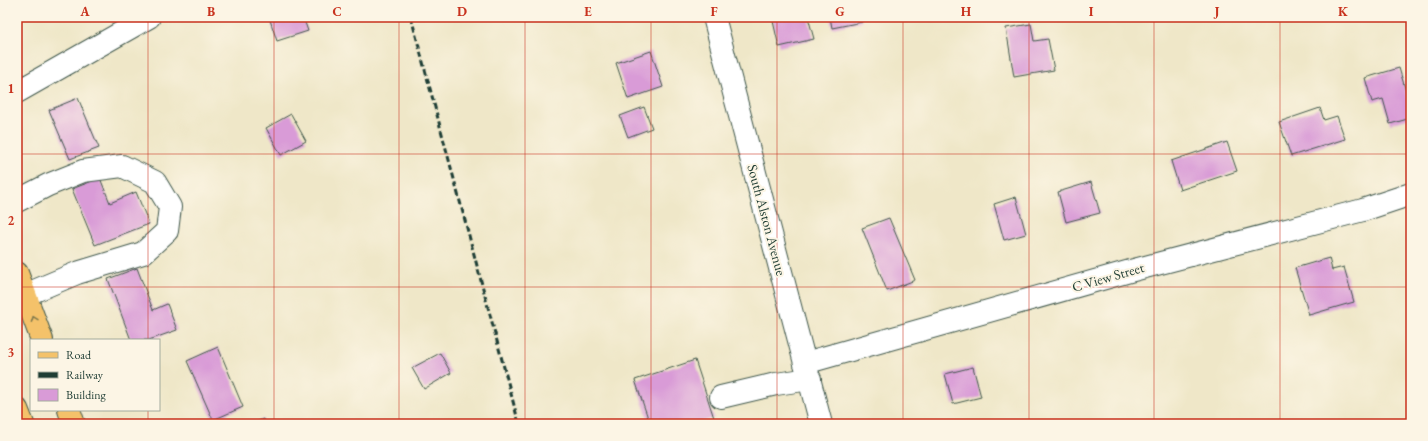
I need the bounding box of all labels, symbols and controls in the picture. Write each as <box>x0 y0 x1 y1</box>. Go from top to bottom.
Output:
text: A <box>79 3 90 20</box>
text: B <box>207 3 215 20</box>
text: C <box>332 3 342 20</box>
text: D <box>457 3 467 20</box>
text: E <box>584 3 592 20</box>
text: F <box>710 3 718 20</box>
text: G <box>835 3 845 20</box>
text: H <box>961 3 972 20</box>
text: I <box>1089 3 1094 20</box>
text: J <box>1213 3 1220 20</box>
text: K <box>1338 3 1349 20</box>
text: 1 <box>8 80 15 97</box>
street label: South Alston Avenue <box>743 162 791 278</box>
text: 2 <box>8 212 15 229</box>
street label: C View Street <box>1070 258 1147 296</box>
one-way arrow <box>31 315 39 322</box>
legend <box>30 339 160 411</box>
text: 3 <box>8 344 15 361</box>
text: Road <box>66 347 92 363</box>
text: Railway <box>66 367 104 383</box>
text: Building <box>66 387 107 403</box>

